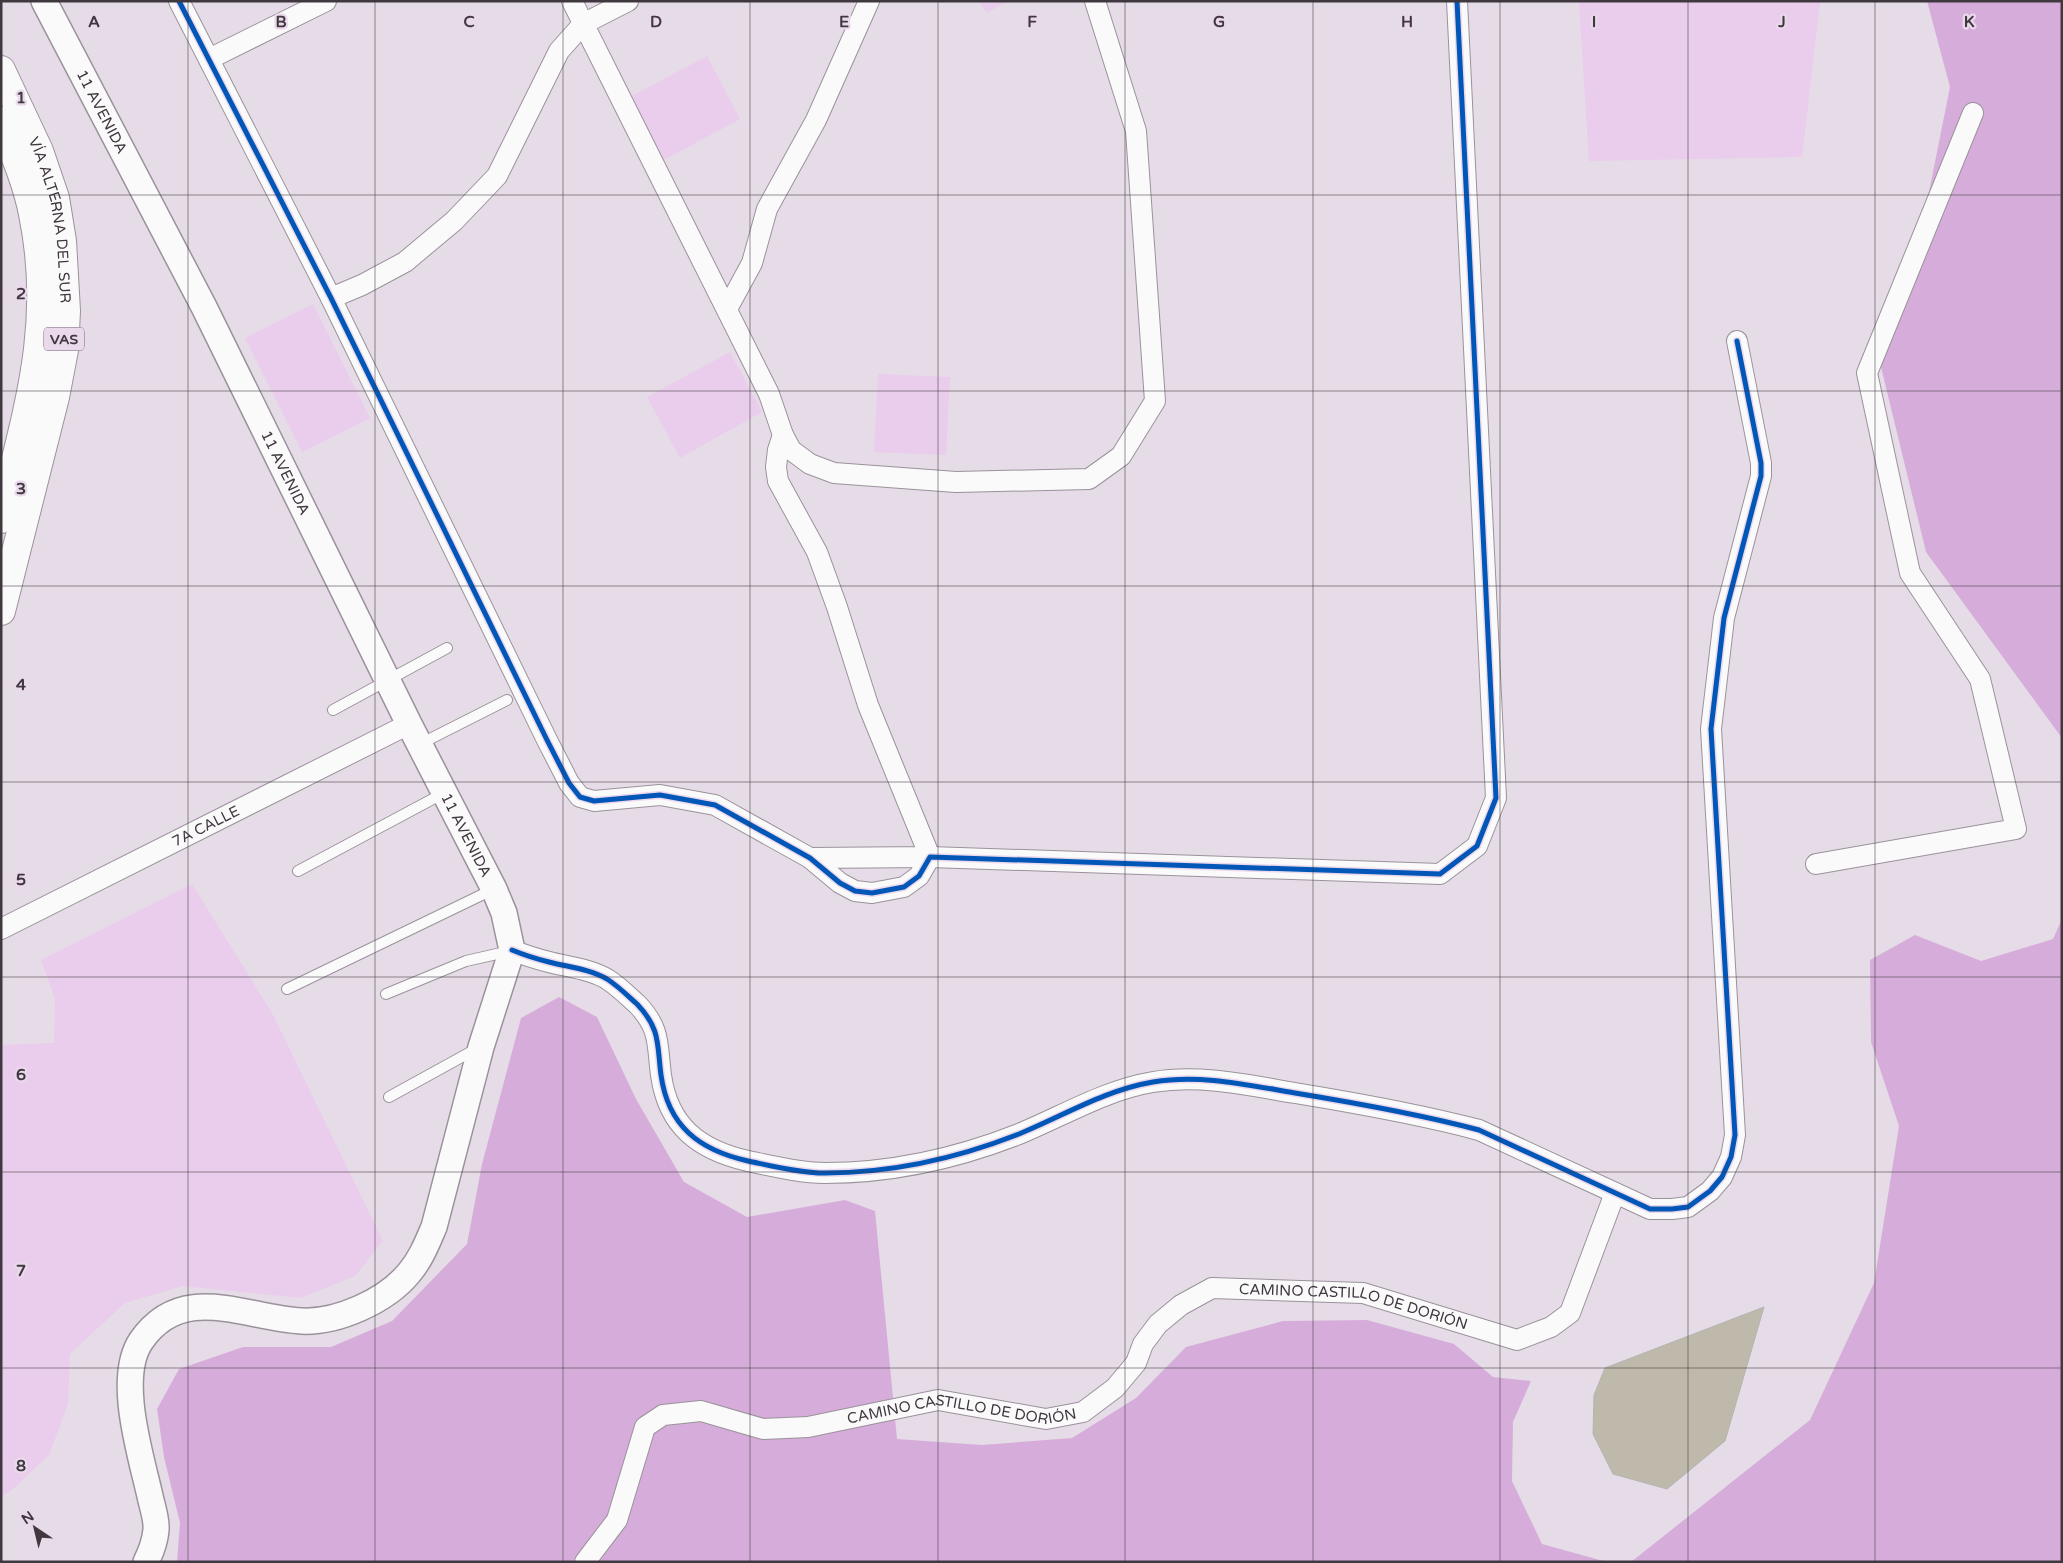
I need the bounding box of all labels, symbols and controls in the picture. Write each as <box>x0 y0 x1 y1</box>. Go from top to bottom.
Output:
text: A <box>88 12 100 32</box>
text: B <box>275 12 287 32</box>
text: C <box>463 12 475 32</box>
text: D <box>650 12 662 32</box>
text: E <box>839 12 849 32</box>
text: F <box>1027 12 1037 32</box>
text: G <box>1213 12 1225 32</box>
text: H <box>1401 12 1413 32</box>
text: I <box>1592 12 1596 32</box>
text: J <box>1777 12 1786 32</box>
text: K <box>1964 12 1975 32</box>
street label: 11 AVENIDA <box>73 67 131 157</box>
text: 1 <box>16 88 26 108</box>
street label: VÍA ALTERNA DEL SUR <box>25 134 75 304</box>
text: 2 <box>16 284 26 304</box>
road number: VAS <box>44 328 84 350</box>
street label: 11 AVENIDA <box>257 428 314 518</box>
text: 3 <box>16 479 26 499</box>
text: 4 <box>16 675 26 695</box>
street label: 11 AVENIDA <box>437 790 495 880</box>
street label: 7A CALLE <box>169 802 242 851</box>
text: 5 <box>16 870 26 890</box>
text: 6 <box>16 1065 26 1085</box>
text: 7 <box>16 1261 26 1281</box>
street label: CAMINO CASTILLO DE DORIÓN <box>1239 1280 1470 1333</box>
street label: CAMINO CASTILLO DE DORIÓN <box>845 1391 1078 1428</box>
text: 8 <box>16 1456 26 1476</box>
north arrow <box>10 1503 60 1553</box>
text: N <box>18 1508 37 1528</box>

